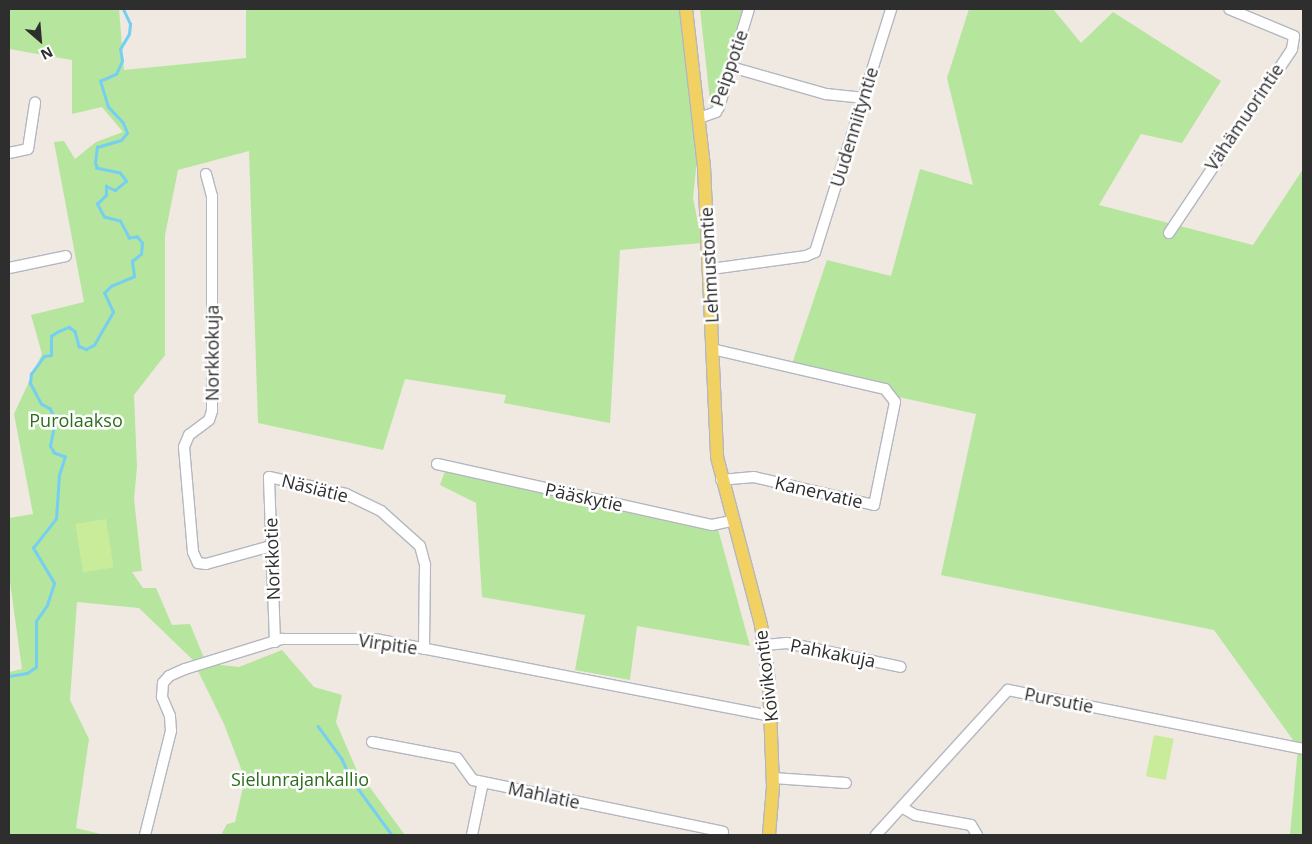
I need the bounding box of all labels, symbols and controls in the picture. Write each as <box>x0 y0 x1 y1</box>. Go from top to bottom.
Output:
north arrow <box>15 15 65 65</box>
street label: Peippotie <box>706 27 752 109</box>
text: N <box>38 43 56 65</box>
street label: Vähämuorintie <box>1200 59 1288 175</box>
street label: Uudenniityntie <box>826 65 882 189</box>
street label: Lehmustontie <box>695 206 723 324</box>
street label: Norkkokuja <box>201 305 223 401</box>
park label: Purolaakso <box>29 409 123 431</box>
street label: Näsiätie <box>280 469 350 507</box>
street label: Kanervatie <box>773 471 865 513</box>
street label: Pääskytie <box>543 478 625 516</box>
street label: Norkkotie <box>260 517 284 601</box>
street label: Virpitie <box>357 629 419 659</box>
street label: Koivikontie <box>750 629 782 723</box>
street label: Pahkakuja <box>789 634 877 672</box>
street label: Pursutie <box>1023 683 1095 717</box>
park label: Sielunrajankallio <box>231 768 369 790</box>
street label: Mahlatie <box>506 777 582 813</box>

